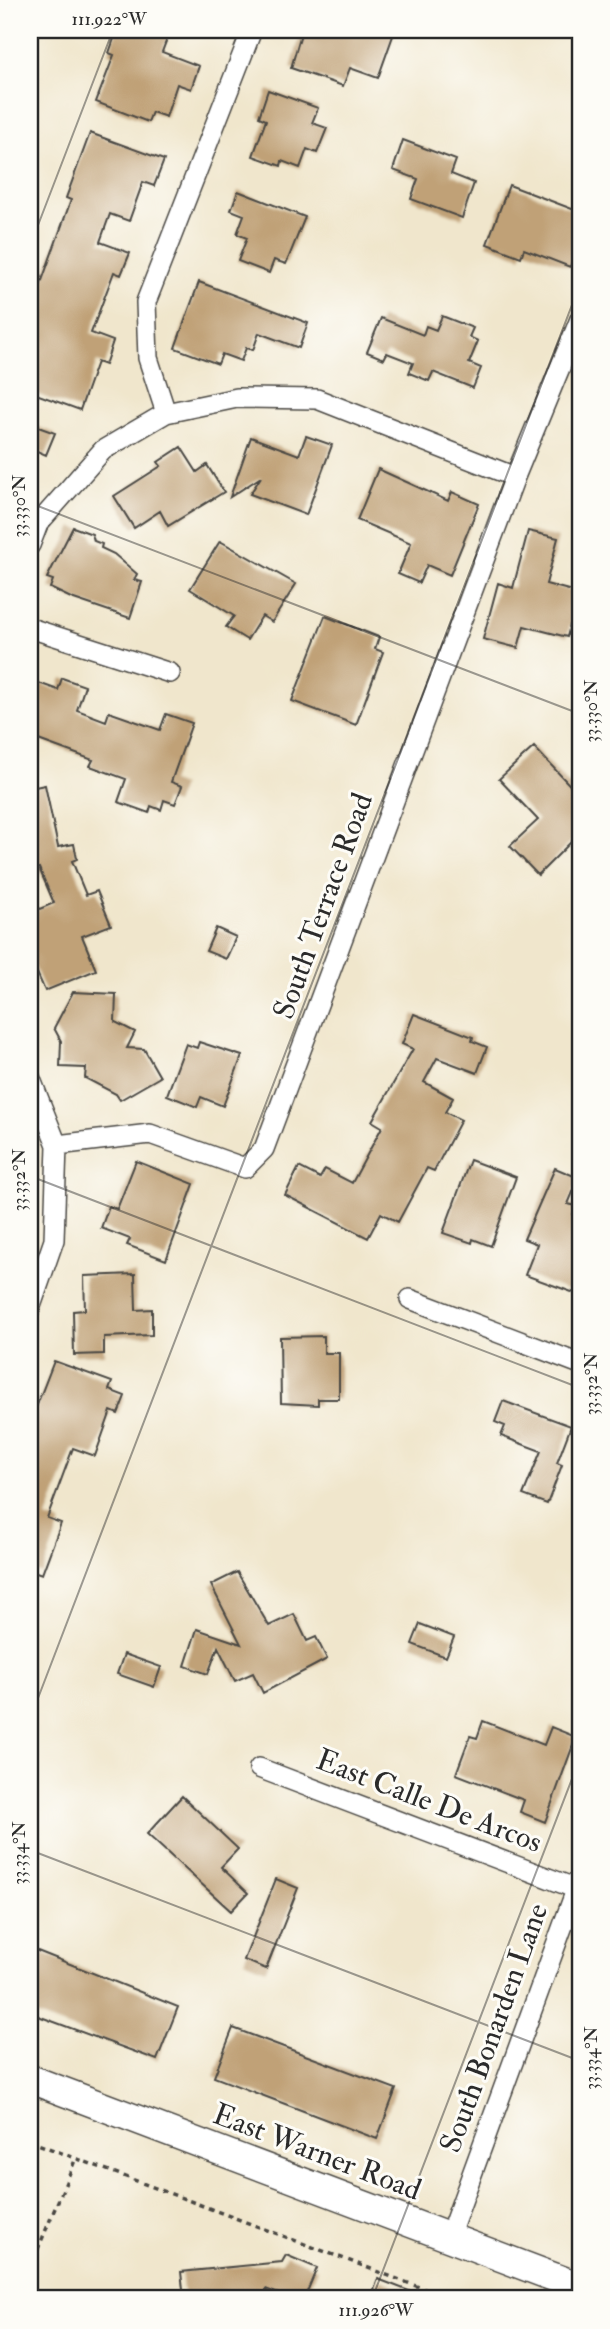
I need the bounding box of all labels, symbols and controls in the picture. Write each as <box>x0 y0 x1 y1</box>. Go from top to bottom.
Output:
text: 111.922°W <box>72 8 147 31</box>
text: 33.330°N <box>8 475 31 537</box>
text: 33.330°N <box>580 680 603 742</box>
street label: South Terrace Road <box>265 788 381 1024</box>
text: 33.332°N <box>8 1149 31 1211</box>
text: 33.332°N <box>580 1353 603 1415</box>
street label: East Calle De Arcos <box>311 1741 547 1861</box>
text: 33.334°N <box>8 1821 31 1885</box>
street label: South Bonarden Lane <box>432 1898 556 2158</box>
text: 33.334°N <box>580 2026 603 2090</box>
street label: East Warner Road <box>208 2095 426 2209</box>
text: 111.926°W <box>339 2299 414 2322</box>

